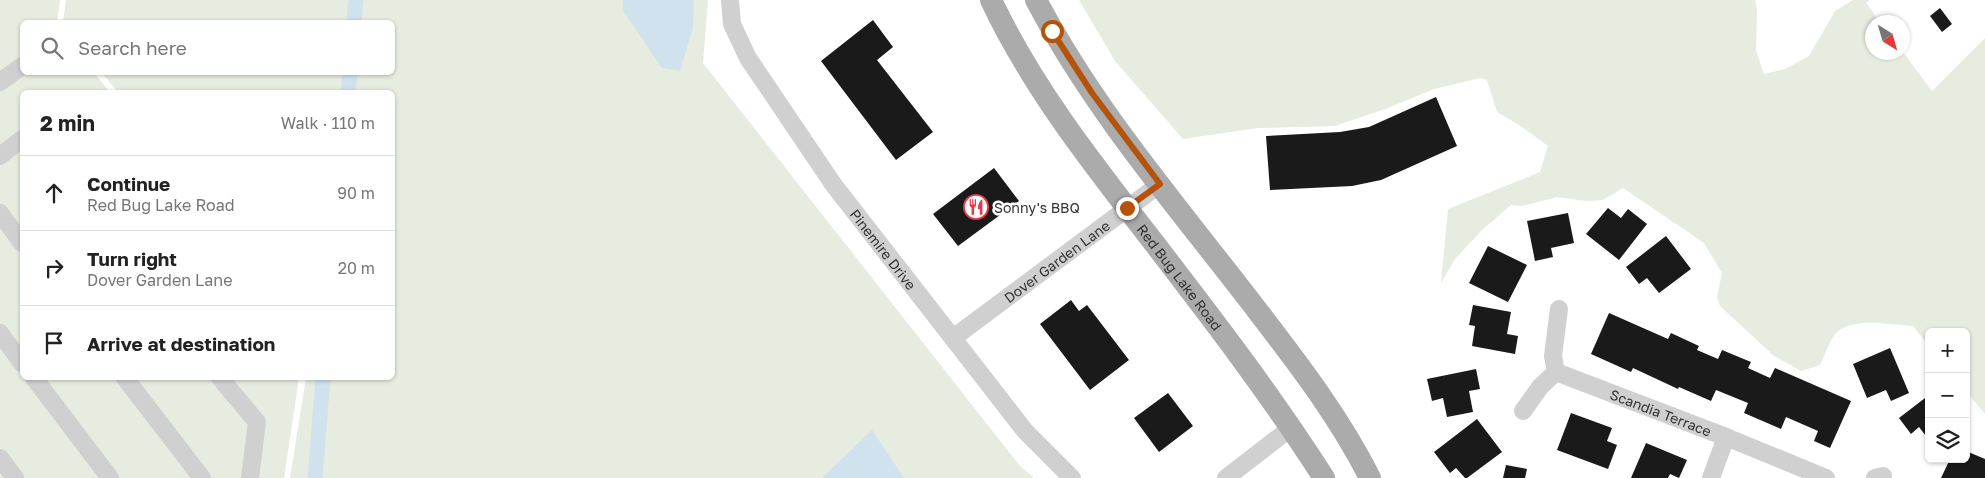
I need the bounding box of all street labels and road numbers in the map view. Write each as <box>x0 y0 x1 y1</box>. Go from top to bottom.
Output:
street label: Pinemire Drive <box>847 205 920 293</box>
street label: Dover Garden Lane <box>1000 216 1113 306</box>
street label: Red Bug Lake Road <box>1134 220 1226 334</box>
street label: Scandia Terrace <box>1608 385 1714 439</box>

